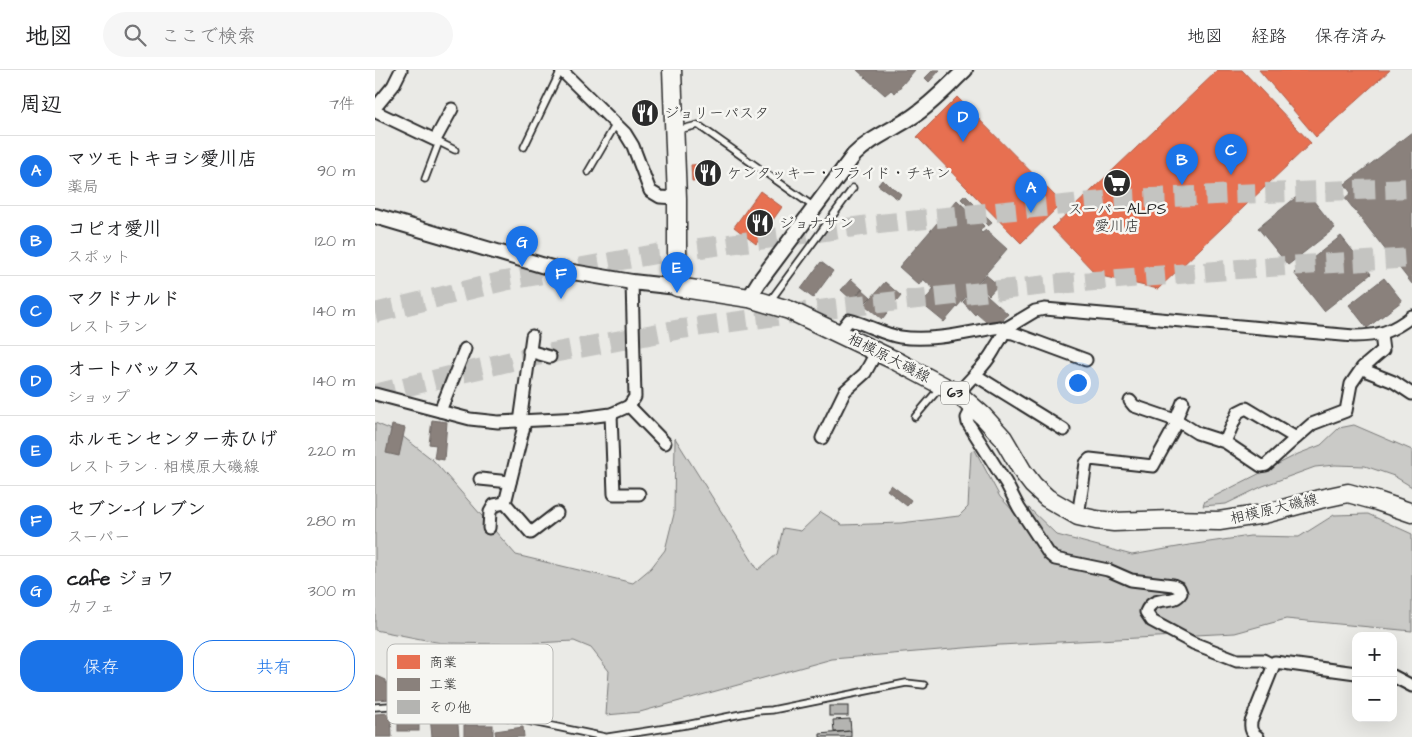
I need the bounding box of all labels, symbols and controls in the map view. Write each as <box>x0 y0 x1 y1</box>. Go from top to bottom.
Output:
search box <box>103 12 453 57</box>
text: 地図 <box>25 20 73 54</box>
icon: search <box>121 21 149 49</box>
text: ここで検索 <box>161 23 256 50</box>
text: 地図 <box>1187 24 1223 49</box>
text: 経路 <box>1251 24 1287 49</box>
text: 保存済み <box>1315 24 1387 49</box>
text: 周辺 <box>20 90 62 119</box>
text: 7件 <box>329 93 355 115</box>
restaurant icon: ジョリーパスタ <box>630 98 660 128</box>
pin: D <box>947 101 979 142</box>
place label: ジョリーパスタ <box>664 103 769 124</box>
pin: C <box>1215 134 1247 175</box>
pin: B <box>1166 144 1198 185</box>
text: マツモトキヨシ愛川店 <box>67 146 257 173</box>
restaurant icon: ケンタッキー・フライド・チキン <box>693 158 723 188</box>
text: A <box>31 160 41 182</box>
text: 90 m <box>317 160 355 182</box>
place label: ケンタッキー・フライド・チキン <box>727 163 951 184</box>
supermarket icon: スーパーALPS 愛川店 <box>1102 168 1132 198</box>
pin: A <box>1015 172 1047 213</box>
text: 薬局 <box>67 176 99 198</box>
place label: スーパーALPS 愛川店 <box>1068 199 1167 237</box>
restaurant icon: ジョナサン <box>745 208 775 238</box>
place label: ジョナサン <box>779 213 854 234</box>
text: コピオ愛川 <box>67 216 162 243</box>
pin: G <box>506 226 538 267</box>
text: B <box>30 230 42 252</box>
text: 120 m <box>315 230 355 252</box>
text: スポット <box>67 246 131 268</box>
pin: E <box>661 252 693 293</box>
pin: F <box>545 258 577 299</box>
text: マクドナルド <box>67 286 180 313</box>
text: C <box>30 300 42 322</box>
text: 140 m <box>313 300 355 322</box>
text: レストラン <box>67 316 148 338</box>
street label: 相模原大磯線 <box>844 328 934 388</box>
text: オートバックス <box>67 356 200 383</box>
text: D <box>31 370 41 392</box>
text: 140 m <box>313 370 355 392</box>
your location <box>1065 370 1091 396</box>
road number: 63 <box>941 382 969 404</box>
text: ショップ <box>67 386 130 408</box>
text: ホルモンセンター赤ひげ <box>67 426 277 453</box>
text: E <box>31 440 41 462</box>
text: 220 m <box>308 440 355 462</box>
text: レストラン · 相模原大磯線 <box>67 456 259 478</box>
street label: 相模原大磯線 <box>1228 489 1320 529</box>
text: セブン-イレブン <box>67 496 206 523</box>
text: F <box>30 510 42 532</box>
text: 280 m <box>307 510 355 532</box>
text: スーパー <box>67 526 130 548</box>
text: cafe ジョワ <box>67 566 175 593</box>
text: G <box>30 580 42 602</box>
text: 300 m <box>308 580 355 602</box>
text: カフェ <box>67 596 115 618</box>
map controls <box>1352 632 1397 722</box>
button: + <box>1352 632 1397 677</box>
button: 保存 <box>20 640 183 692</box>
button: 共有 <box>193 640 355 692</box>
legend <box>387 644 553 724</box>
text: 商業 <box>429 653 457 673</box>
text: 工業 <box>429 675 457 695</box>
button: − <box>1352 677 1397 722</box>
text: その他 <box>429 698 471 718</box>

